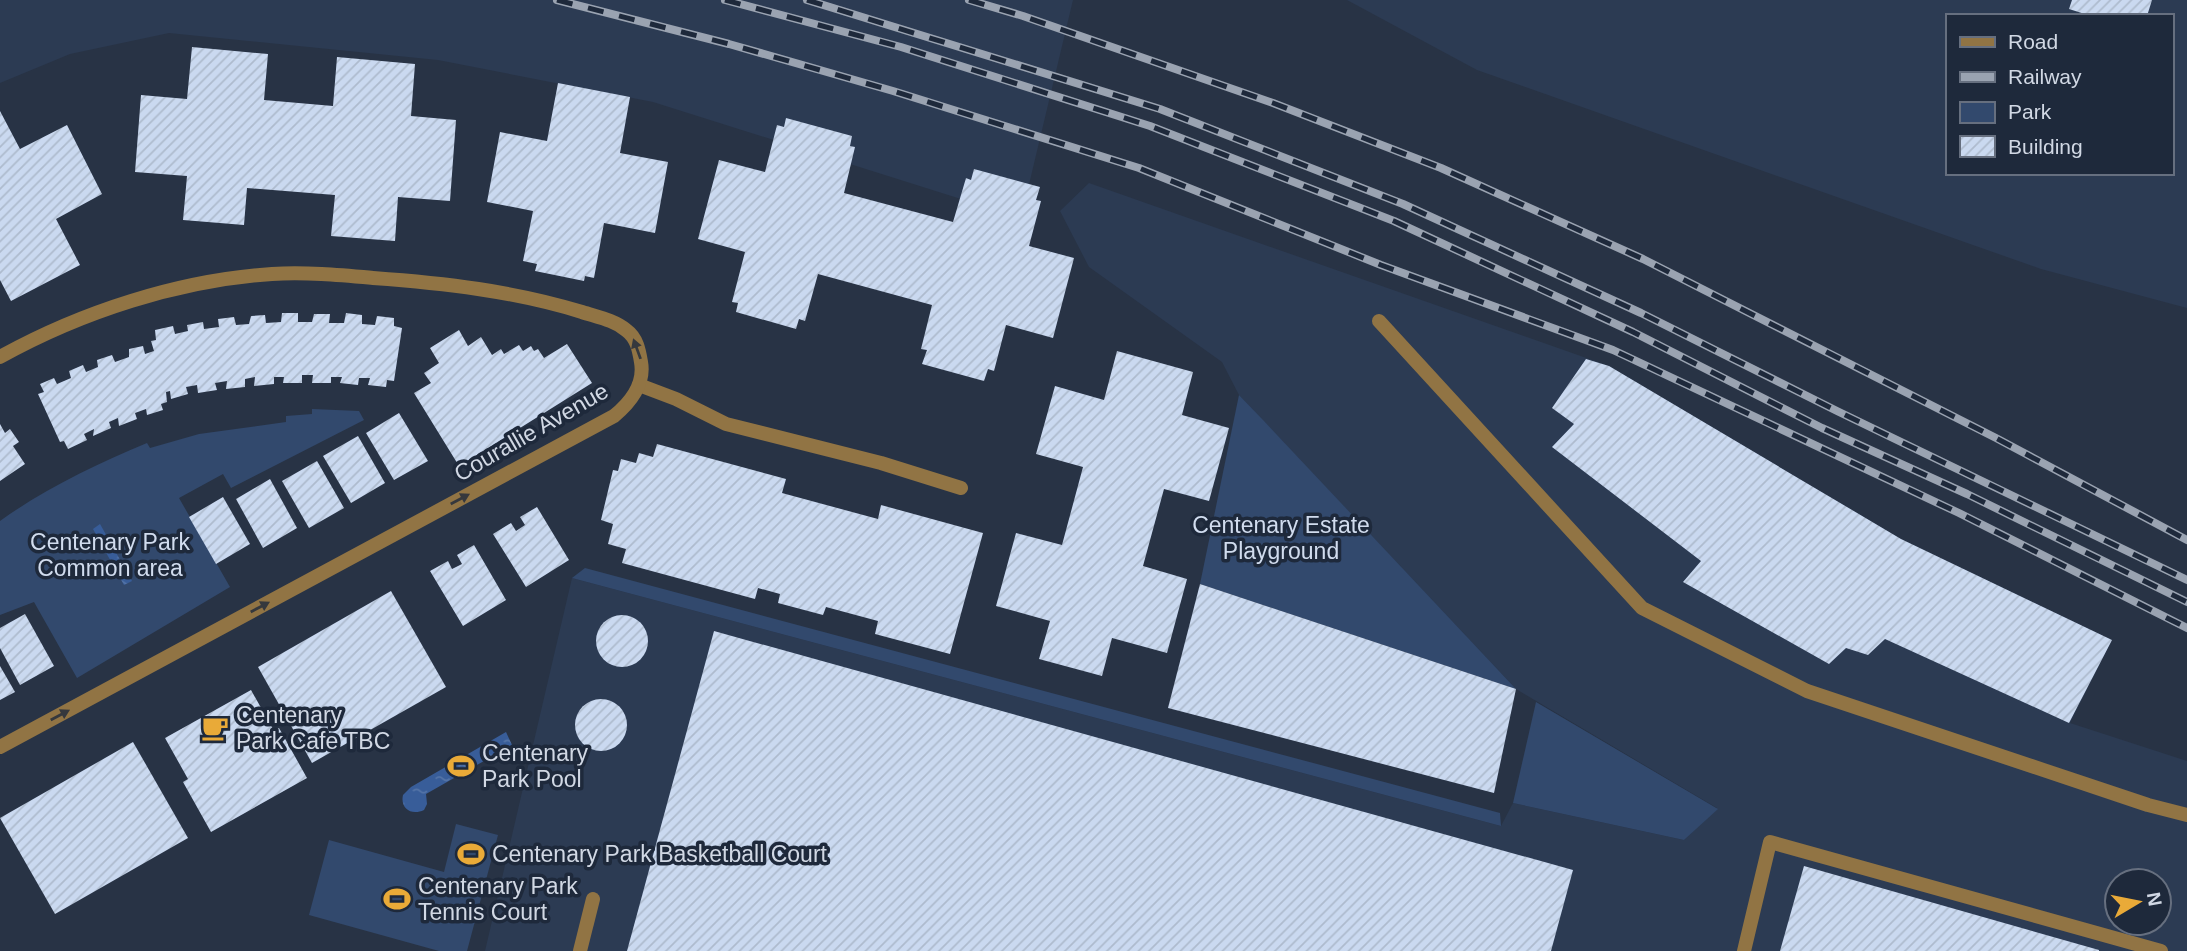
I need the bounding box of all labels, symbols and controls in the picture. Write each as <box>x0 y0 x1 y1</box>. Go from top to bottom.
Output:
legend <box>1946 14 2173 175</box>
text: Road <box>2008 30 2058 53</box>
text: Railway <box>2008 65 2082 88</box>
text: Park <box>2008 100 2052 123</box>
text: Building <box>2008 135 2083 158</box>
one-way arrow <box>631 339 642 360</box>
street label: Courallie Avenue <box>449 377 613 487</box>
one-way arrow <box>451 493 470 505</box>
park label: Centenary Estate Playground <box>1192 512 1370 564</box>
park label: Centenary Park Common area <box>30 529 190 581</box>
one-way arrow <box>250 601 270 613</box>
place label: Centenary Park Cafe TBC <box>236 702 390 754</box>
one-way arrow <box>50 709 70 721</box>
cafe icon: Centenary Park Cafe TBC <box>200 713 230 743</box>
place label: Centenary Park Pool <box>482 740 589 792</box>
sports icon: Centenary Park Pool <box>446 751 476 781</box>
sports icon: Centenary Park Basketball Court <box>456 839 486 869</box>
place label: Centenary Park Basketball Court <box>492 841 828 867</box>
north arrow <box>2103 867 2173 937</box>
place label: Centenary Park Tennis Court <box>418 873 578 925</box>
sports icon: Centenary Park Tennis Court <box>382 884 412 914</box>
text: N <box>2143 891 2166 908</box>

